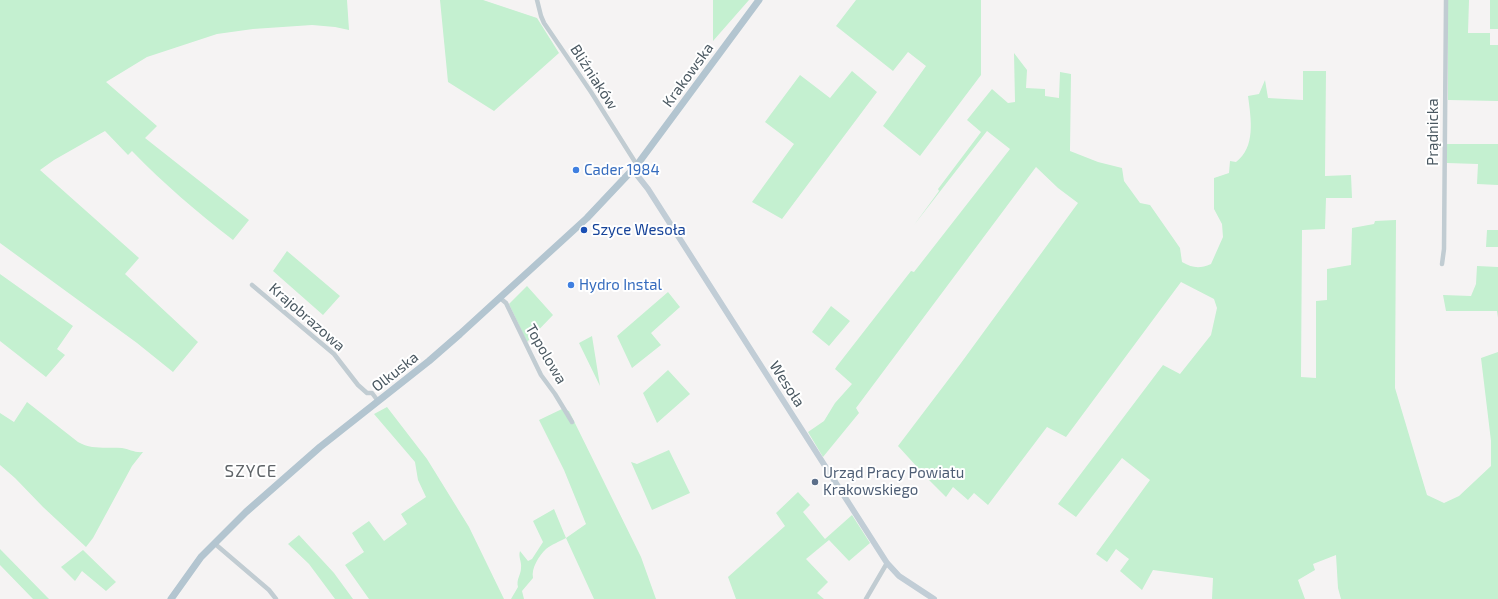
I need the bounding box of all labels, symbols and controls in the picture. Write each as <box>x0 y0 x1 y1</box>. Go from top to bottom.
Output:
street label: Krakowska <box>659 39 717 111</box>
street label: Bliźniaków <box>566 41 622 113</box>
street label: Prądnicka <box>1424 98 1442 166</box>
place label: Cader 1984 <box>584 161 660 179</box>
marker: Cader 1984 <box>571 165 581 175</box>
place label: Szyce Wesoła <box>592 221 686 239</box>
marker: Szyce Wesoła <box>579 225 589 235</box>
place label: Hydro Instal <box>579 276 662 294</box>
street label: Krajobrazowa <box>265 279 349 355</box>
marker: Hydro Instal <box>566 280 576 290</box>
street label: Topolowa <box>522 321 570 387</box>
street label: Olkuska <box>368 348 422 396</box>
street label: Wesoła <box>765 358 809 410</box>
district label: SZYCE <box>225 461 277 481</box>
place label: Urząd Pracy Powiatu Krakowskiego <box>823 464 964 499</box>
marker: Urząd Pracy Powiatu Krakowskiego <box>810 477 820 487</box>

